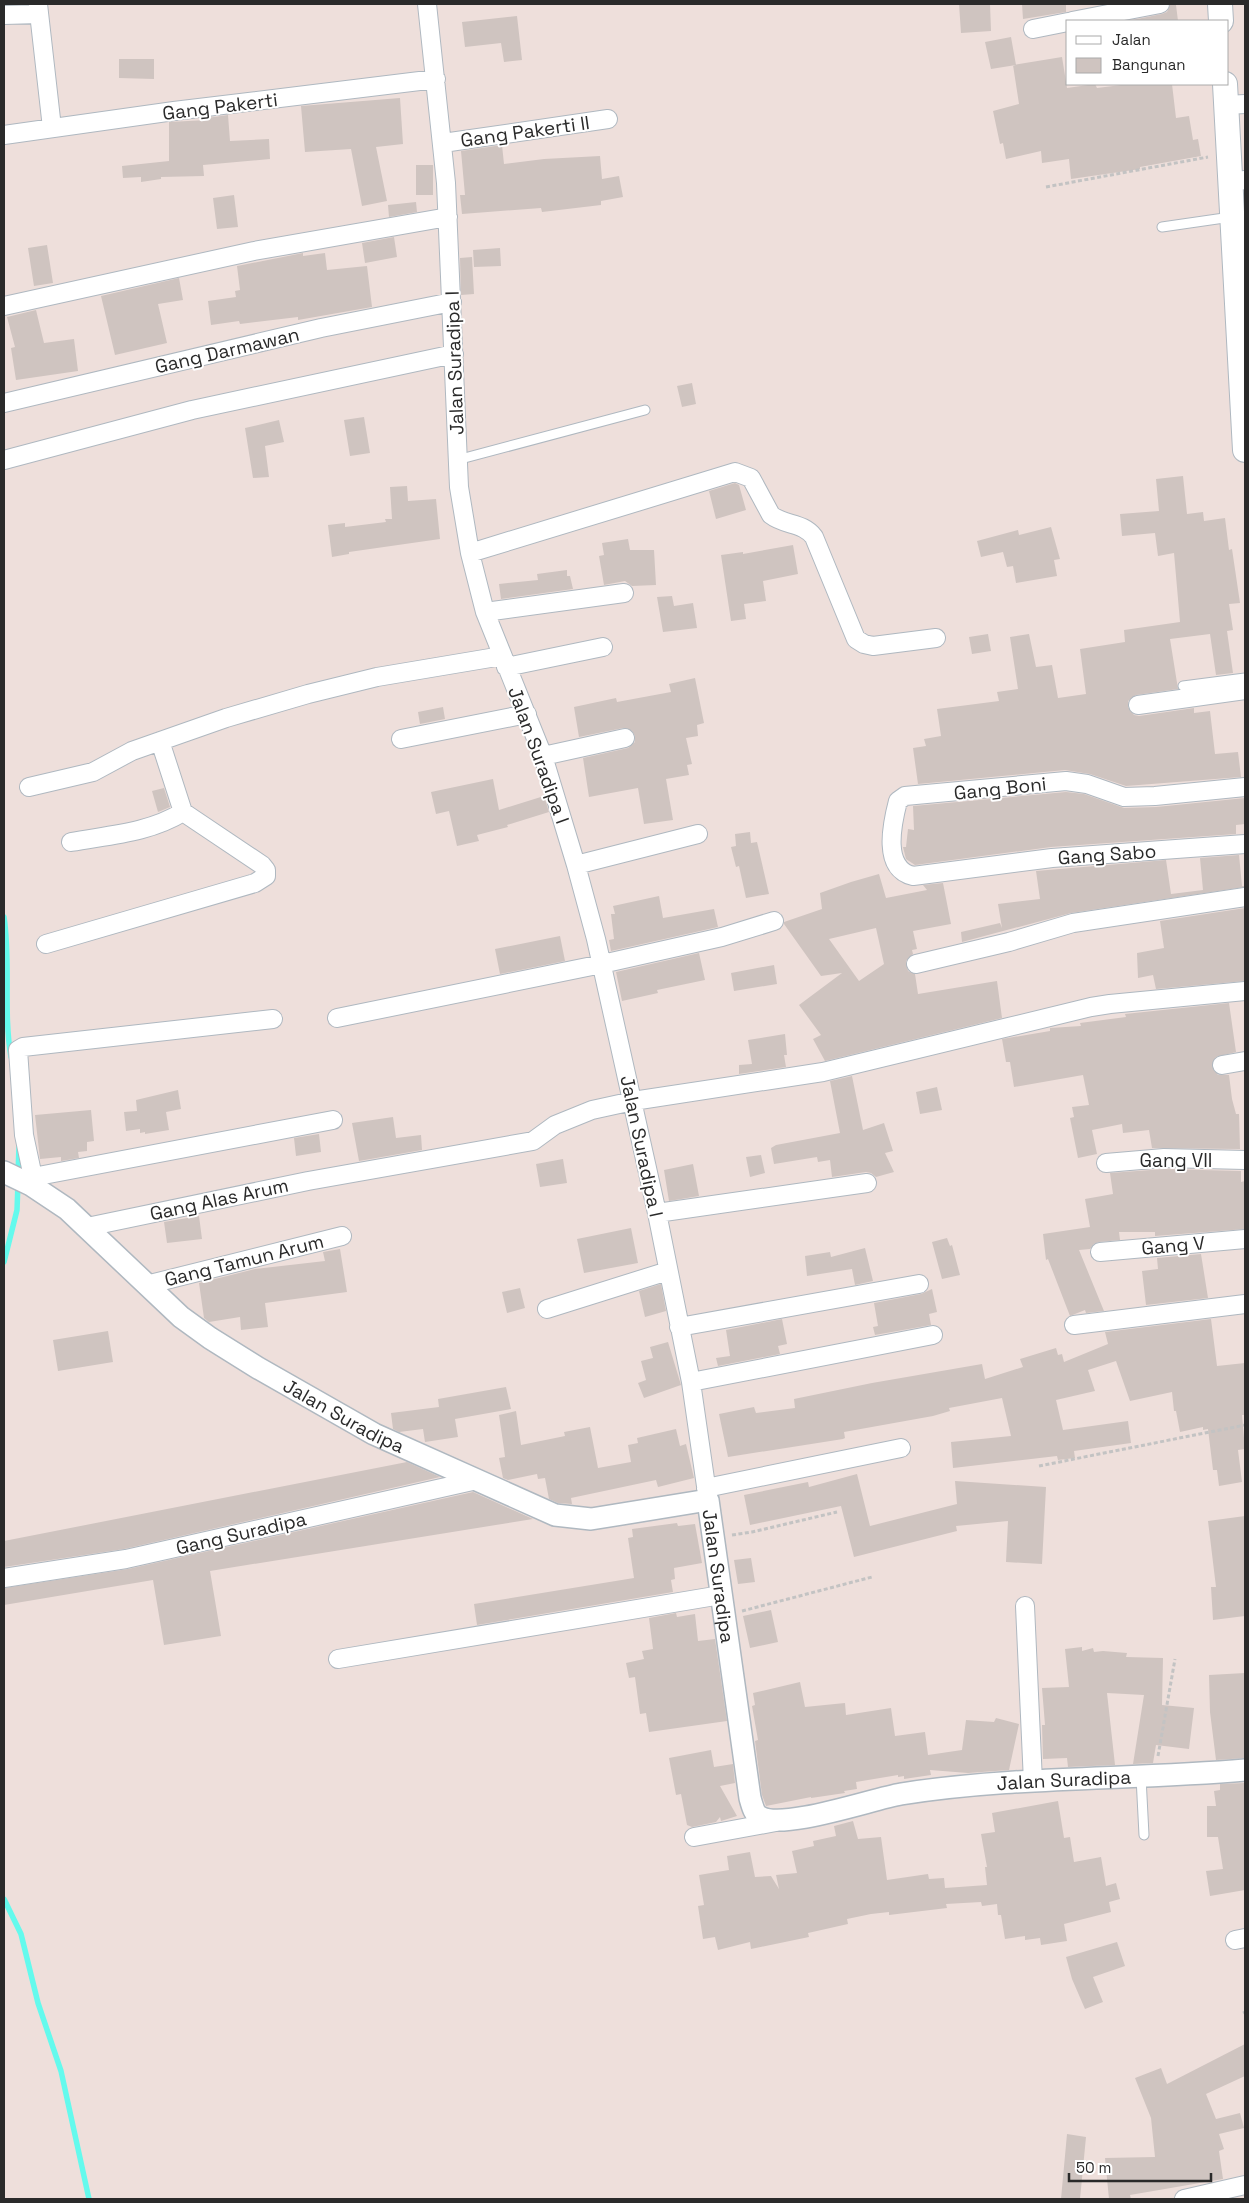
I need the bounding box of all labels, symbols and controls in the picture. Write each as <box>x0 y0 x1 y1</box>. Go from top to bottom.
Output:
legend <box>1066 20 1229 85</box>
text: Jalan <box>1112 30 1151 49</box>
text: Bangunan <box>1112 55 1186 74</box>
street label: Gang Pakerti <box>161 87 279 126</box>
street label: Gang Pakerti II <box>459 110 591 153</box>
street label: Jalan Suradipa I <box>439 290 470 435</box>
street label: Gang Darmawan <box>152 322 302 379</box>
street label: Jalan Suradipa I <box>502 683 575 827</box>
street label: Gang Boni <box>953 771 1048 806</box>
street label: Gang Sabo <box>1057 839 1157 870</box>
street label: Jalan Suradipa I <box>614 1073 669 1219</box>
street label: Gang VII <box>1140 1148 1212 1173</box>
street label: Gang Alas Arum <box>147 1173 291 1226</box>
street label: Gang Tamun Arum <box>162 1229 326 1292</box>
street label: Gang V <box>1140 1230 1206 1261</box>
street label: Jalan Suradipa <box>278 1373 408 1459</box>
street label: Gang Suradipa <box>173 1506 309 1561</box>
street label: Jalan Suradipa <box>696 1508 740 1645</box>
street label: Jalan Suradipa <box>996 1765 1132 1796</box>
scale bar <box>1069 2150 1212 2182</box>
text: 50 m <box>1076 2158 1111 2177</box>

